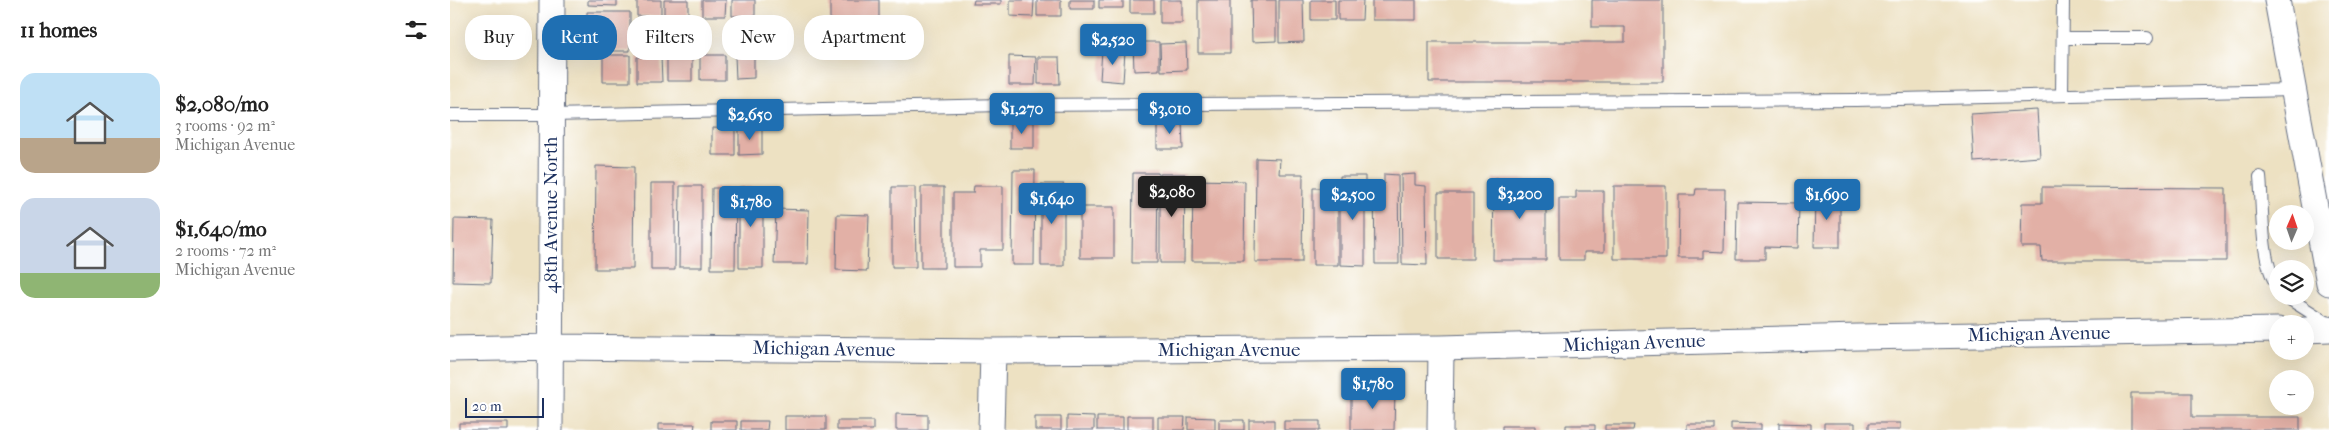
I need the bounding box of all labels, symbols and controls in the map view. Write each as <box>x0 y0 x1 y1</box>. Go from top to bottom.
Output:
chip: Buy <box>465 15 532 60</box>
chip: Rent <box>542 15 617 60</box>
chip: Filters <box>627 15 712 60</box>
chip: New <box>722 15 794 60</box>
chip: Apartment <box>804 15 924 60</box>
icon: filters <box>402 16 430 44</box>
text: 11 homes <box>20 18 97 42</box>
pin: $2,520 <box>1072 23 1154 66</box>
text: $2,520 <box>1091 30 1135 49</box>
text: $2,080/mo <box>175 92 269 116</box>
pin: $1,270 <box>981 92 1063 135</box>
pin: $3,010 <box>1129 92 1211 135</box>
icon: home <box>60 93 120 153</box>
pin: $2,650 <box>709 98 791 141</box>
text: $1,270 <box>1001 99 1043 118</box>
text: $3,010 <box>1149 99 1191 118</box>
text: $2,650 <box>728 105 772 124</box>
text: 3 rooms · 92 m² <box>175 116 275 135</box>
text: Michigan Avenue <box>175 135 295 154</box>
street label: 48th Avenue North <box>540 136 562 293</box>
pin: $2,080 <box>1131 176 1213 218</box>
pin: $2,500 <box>1312 178 1394 221</box>
pin: $3,200 <box>1479 178 1561 220</box>
pin: $1,690 <box>1786 178 1868 221</box>
pin: $1,640 <box>1011 182 1093 225</box>
text: $2,080 <box>1149 182 1195 201</box>
text: $3,200 <box>1498 184 1542 203</box>
text: $2,500 <box>1331 185 1375 204</box>
text: $1,690 <box>1805 185 1849 204</box>
pin: $1,780 <box>710 186 792 228</box>
text: $1,640 <box>1030 189 1074 208</box>
text: $1,780 <box>730 192 772 211</box>
north arrow <box>2269 205 2314 250</box>
map controls <box>2269 205 2314 415</box>
text: $1,640/mo <box>175 217 267 241</box>
icon: home <box>60 218 120 278</box>
text: 2 rooms · 72 m² <box>175 241 276 260</box>
text: Michigan Avenue <box>175 260 295 279</box>
button: layers <box>2269 260 2314 305</box>
button: + <box>2269 315 2314 360</box>
street label: Michigan Avenue <box>1967 322 2111 346</box>
street label: Michigan Avenue <box>1562 330 1706 356</box>
street label: Michigan Avenue <box>752 337 896 361</box>
street label: Michigan Avenue <box>1158 339 1300 361</box>
pin: $1,780 <box>1332 368 1414 410</box>
button: − <box>2269 370 2314 415</box>
text: $1,780 <box>1352 374 1394 393</box>
scale bar <box>465 395 544 418</box>
text: 20 m <box>472 398 502 415</box>

